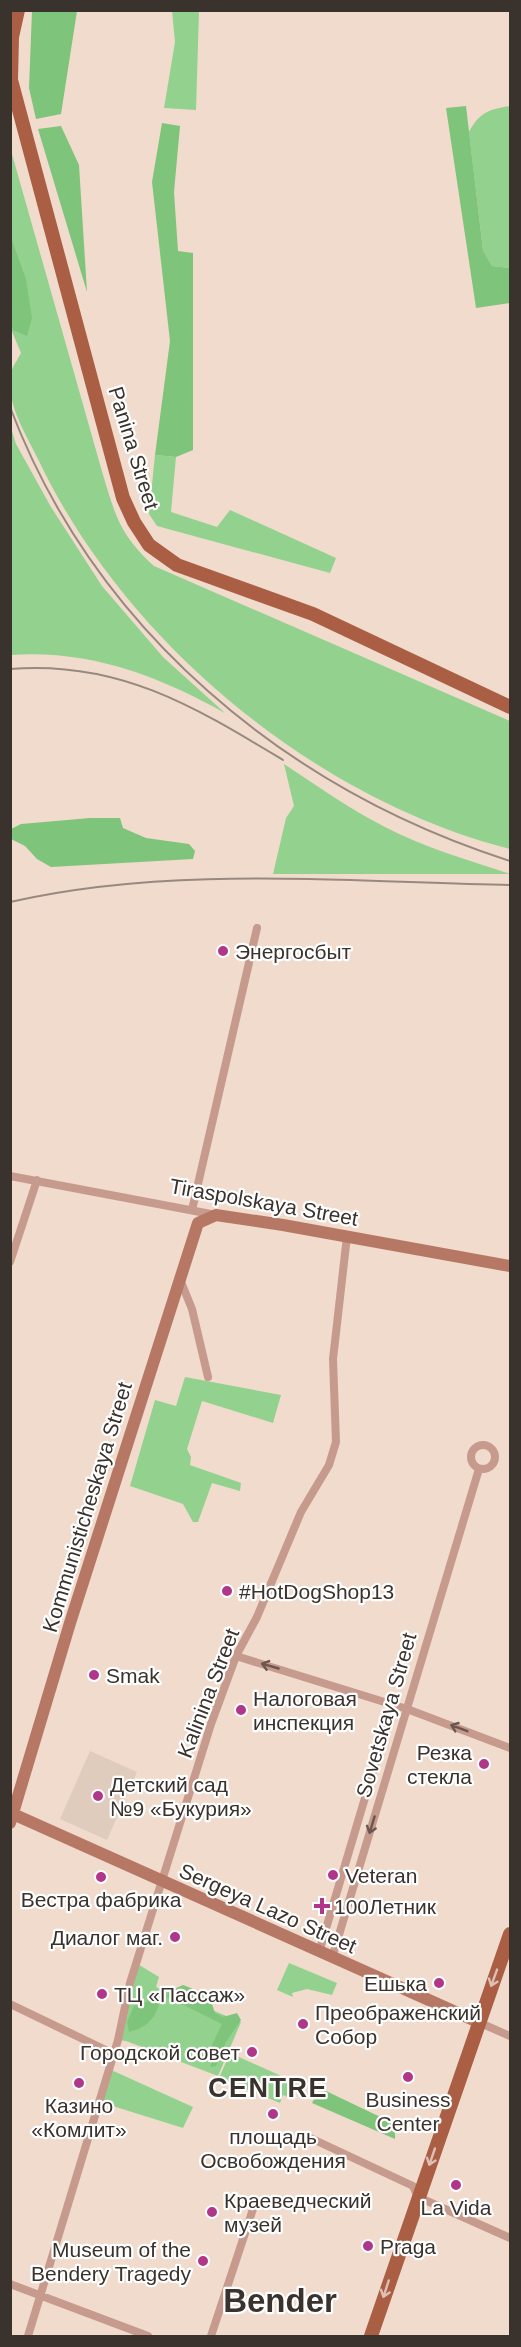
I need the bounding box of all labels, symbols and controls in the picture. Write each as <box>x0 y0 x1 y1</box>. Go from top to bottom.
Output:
street label: Panina Street <box>104 384 164 512</box>
place label: Энергосбыт <box>235 940 352 963</box>
marker: Энергосбыт <box>216 944 230 958</box>
street label: Tiraspolskaya Street <box>168 1174 360 1230</box>
street label: Kommunisticheskaya Street <box>38 1379 136 1635</box>
place label: #HotDogShop13 <box>239 1580 394 1603</box>
marker: #HotDogShop13 <box>220 1584 234 1598</box>
street label: Kalinina Street <box>173 1625 243 1761</box>
street label: Sovetskaya Street <box>351 1630 421 1800</box>
one-way arrow <box>261 1660 280 1671</box>
place label: Smak <box>106 1664 160 1687</box>
marker: Smak <box>87 1668 101 1682</box>
place label: Налоговая инспекция <box>253 1687 357 1734</box>
marker: Налоговая инспекция <box>234 1703 248 1717</box>
one-way arrow <box>450 1722 469 1733</box>
place label: Резка стекла <box>407 1741 472 1788</box>
marker: Резка стекла <box>477 1757 491 1771</box>
place label: Детский сад №9 «Букурия» <box>110 1773 252 1820</box>
marker: Детский сад №9 «Букурия» <box>91 1789 105 1803</box>
one-way arrow <box>366 1815 377 1834</box>
street label: Sergeya Lazo Street <box>176 1859 360 1958</box>
place label: Veteran <box>345 1864 417 1887</box>
marker: Veteran <box>326 1868 340 1882</box>
marker: Вестра фабрика <box>94 1870 108 1884</box>
place label: Вестра фабрика <box>21 1888 182 1911</box>
place label: 100Летник <box>334 1895 437 1918</box>
marker: 100Летник <box>315 1899 329 1913</box>
place label: Диалог маг. <box>51 1926 163 1949</box>
marker: Диалог маг. <box>168 1930 182 1944</box>
one-way arrow <box>488 1968 499 1987</box>
place label: Ешька <box>364 1972 427 1995</box>
marker: Ешька <box>432 1976 446 1990</box>
place label: ТЦ «Пассаж» <box>114 1983 245 2006</box>
marker: ТЦ «Пассаж» <box>95 1987 109 2001</box>
place label: Преображенский Собор <box>315 2001 481 2048</box>
marker: Преображенский Собор <box>296 2017 310 2031</box>
place label: Городской совет <box>80 2041 240 2064</box>
marker: Городской совет <box>245 2045 259 2059</box>
marker: Business Center <box>401 2070 415 2084</box>
district label: CENTRE <box>208 2073 328 2103</box>
marker: Казино «Комлит» <box>72 2076 86 2090</box>
place label: Business Center <box>365 2088 451 2135</box>
place label: Казино «Комлит» <box>31 2094 127 2141</box>
marker: площадь Освобождения <box>266 2107 280 2121</box>
place label: площадь Освобождения <box>200 2125 346 2172</box>
one-way arrow <box>425 2147 436 2166</box>
marker: La Vida <box>449 2178 463 2192</box>
place label: Краеведческий музей <box>224 2189 371 2236</box>
place label: La Vida <box>421 2196 492 2219</box>
marker: Краеведческий музей <box>205 2205 219 2219</box>
place label: Praga <box>380 2235 436 2258</box>
place label: Museum of the Bendery Tragedy <box>31 2238 191 2285</box>
marker: Praga <box>361 2239 375 2253</box>
marker: Museum of the Bendery Tragedy <box>196 2254 210 2268</box>
one-way arrow <box>380 2279 391 2298</box>
district label: Bender <box>223 2282 337 2319</box>

